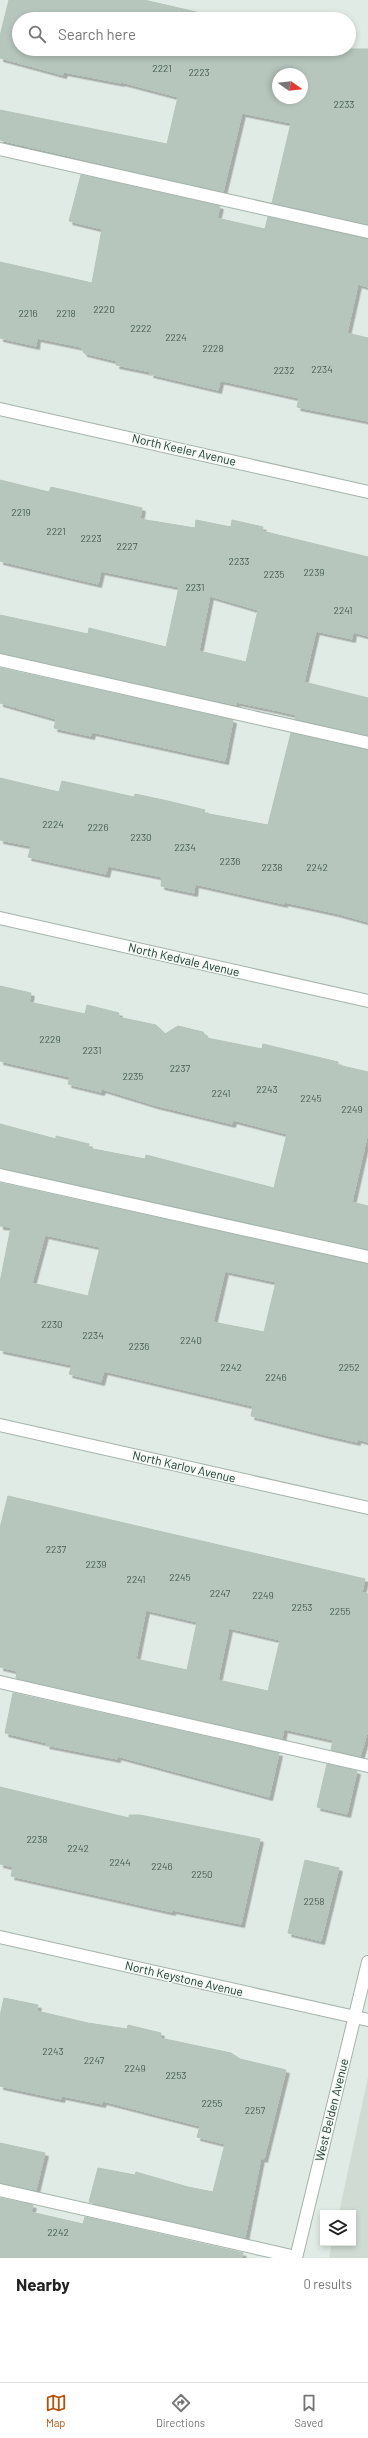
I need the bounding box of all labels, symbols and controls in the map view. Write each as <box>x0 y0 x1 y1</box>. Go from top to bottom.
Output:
search box <box>12 12 356 56</box>
icon: search <box>26 23 48 45</box>
text: Search here <box>58 25 136 43</box>
house number: 2221 <box>152 62 172 74</box>
house number: 2223 <box>188 66 210 78</box>
north arrow <box>272 68 308 104</box>
house number: 2233 <box>334 98 354 110</box>
house number: 2220 <box>93 303 115 315</box>
house number: 2216 <box>18 307 38 319</box>
house number: 2218 <box>56 307 76 319</box>
house number: 2222 <box>130 322 152 334</box>
house number: 2224 <box>165 331 187 343</box>
house number: 2228 <box>202 342 224 354</box>
house number: 2234 <box>311 363 333 375</box>
house number: 2232 <box>273 364 295 376</box>
street label: North Keeler Avenue <box>131 430 238 468</box>
house number: 2219 <box>11 506 31 518</box>
house number: 2221 <box>46 525 66 537</box>
house number: 2223 <box>80 532 102 544</box>
house number: 2227 <box>117 540 138 552</box>
house number: 2233 <box>229 555 249 567</box>
house number: 2239 <box>303 566 325 578</box>
house number: 2235 <box>264 568 284 580</box>
house number: 2231 <box>185 581 205 593</box>
house number: 2241 <box>334 604 352 616</box>
house number: 2224 <box>42 818 64 830</box>
house number: 2226 <box>87 821 109 833</box>
house number: 2230 <box>130 831 152 843</box>
house number: 2234 <box>174 841 196 853</box>
house number: 2236 <box>220 855 240 867</box>
house number: 2238 <box>261 861 283 873</box>
house number: 2242 <box>306 861 328 873</box>
street label: North Kedvale Avenue <box>127 939 241 979</box>
house number: 2229 <box>39 1033 61 1045</box>
house number: 2231 <box>82 1044 102 1056</box>
house number: 2237 <box>170 1062 191 1074</box>
house number: 2235 <box>123 1070 143 1082</box>
house number: 2243 <box>256 1083 278 1095</box>
house number: 2241 <box>212 1087 230 1099</box>
house number: 2245 <box>300 1092 322 1104</box>
house number: 2249 <box>341 1103 363 1115</box>
house number: 2230 <box>41 1318 63 1330</box>
house number: 2234 <box>82 1329 104 1341</box>
house number: 2240 <box>180 1334 202 1346</box>
house number: 2236 <box>129 1340 149 1352</box>
house number: 2242 <box>220 1361 242 1373</box>
house number: 2252 <box>338 1361 360 1373</box>
house number: 2246 <box>265 1371 287 1383</box>
street label: North Karlov Avenue <box>131 1447 237 1485</box>
house number: 2237 <box>46 1543 67 1555</box>
house number: 2239 <box>85 1558 107 1570</box>
house number: 2245 <box>169 1571 191 1583</box>
house number: 2241 <box>127 1573 145 1585</box>
house number: 2247 <box>210 1587 231 1599</box>
house number: 2249 <box>252 1589 274 1601</box>
house number: 2253 <box>291 1601 313 1613</box>
house number: 2255 <box>330 1605 351 1617</box>
house number: 2238 <box>26 1833 48 1845</box>
house number: 2242 <box>67 1842 89 1854</box>
house number: 2244 <box>109 1856 131 1868</box>
house number: 2246 <box>151 1860 173 1872</box>
house number: 2250 <box>191 1868 213 1880</box>
house number: 2258 <box>303 1895 325 1907</box>
street label: North Keystone Avenue <box>124 1958 245 1998</box>
house number: 2243 <box>42 2045 64 2057</box>
house number: 2247 <box>84 2054 105 2066</box>
street label: West Belden Avenue <box>311 2057 351 2163</box>
house number: 2249 <box>124 2062 146 2074</box>
house number: 2253 <box>165 2069 187 2081</box>
house number: 2255 <box>202 2097 223 2109</box>
house number: 2257 <box>245 2104 266 2116</box>
map controls <box>320 2210 356 2246</box>
button: layers <box>320 2210 356 2246</box>
house number: 2242 <box>47 2226 69 2238</box>
text: Nearby <box>16 2274 70 2294</box>
text: 0 results <box>303 2276 352 2292</box>
tab: Map <box>45 2392 67 2429</box>
tab: Directions <box>156 2392 205 2429</box>
tab: Saved <box>294 2392 323 2429</box>

